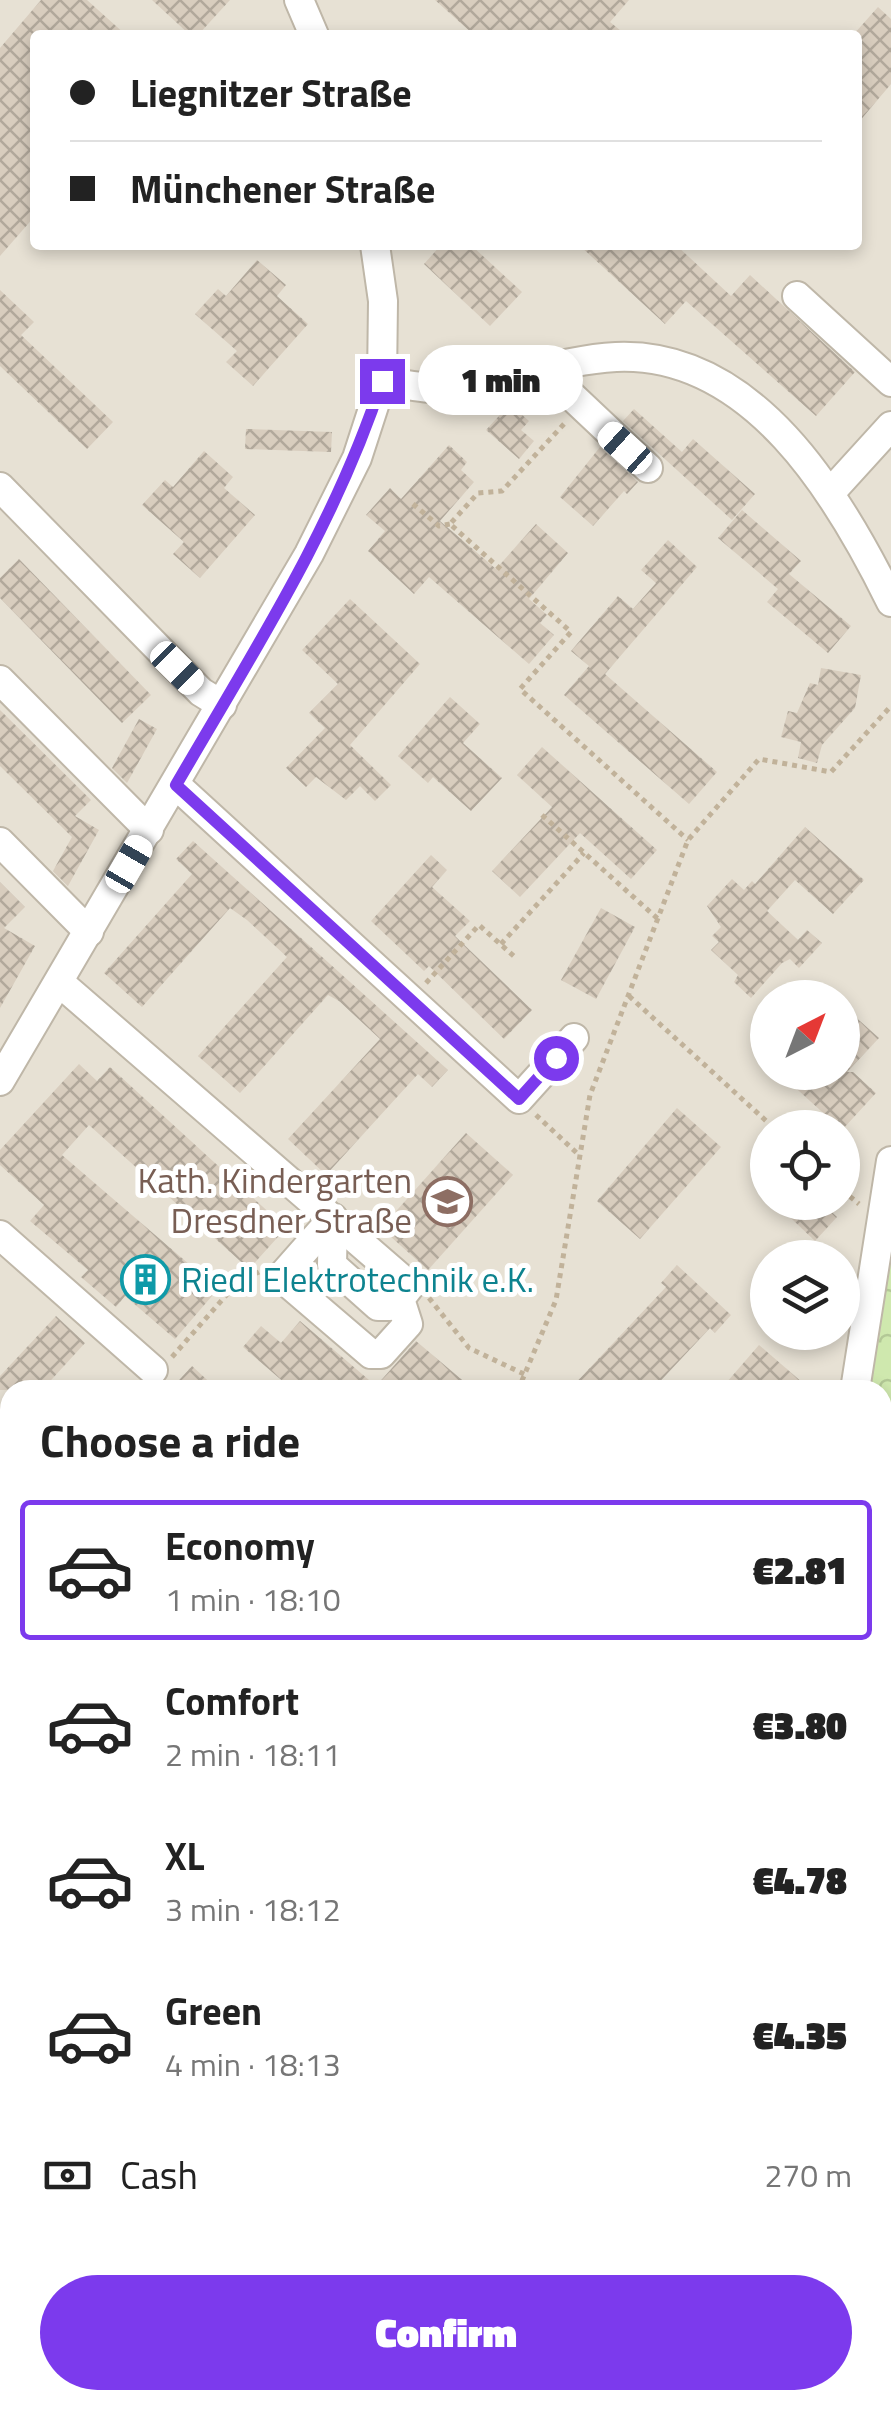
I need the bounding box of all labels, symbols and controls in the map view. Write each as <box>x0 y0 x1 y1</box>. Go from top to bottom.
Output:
text: Liegnitzer Straße <box>130 64 412 122</box>
text: Münchener Straße <box>130 160 435 218</box>
callout: 1 min <box>417 346 582 416</box>
text: 1 min <box>461 356 540 404</box>
route end <box>360 359 405 404</box>
car <box>593 417 657 479</box>
car <box>145 636 209 700</box>
car <box>101 831 157 897</box>
north arrow <box>750 980 860 1090</box>
map controls <box>750 980 860 1350</box>
route start <box>534 1036 579 1081</box>
button: locate <box>750 1110 860 1220</box>
place label: Kath. Kindergarten Dresdner Straße <box>137 1153 412 1247</box>
school or university icon: Kath. Kindergarten Dresdner Straße <box>421 1175 473 1227</box>
button: layers <box>750 1240 860 1350</box>
place label: Riedl Elektrotechnik e.K. <box>181 1252 534 1306</box>
building icon: Riedl Elektrotechnik e.K. <box>120 1254 172 1306</box>
text: Choose a ride <box>40 1406 300 1474</box>
text: Economy <box>165 1517 315 1575</box>
icon: car <box>45 1525 135 1615</box>
text: €2.81 <box>753 1541 847 1599</box>
text: 1 min · 18:10 <box>165 1575 341 1623</box>
text: Comfort <box>165 1672 299 1730</box>
icon: car <box>45 1680 135 1770</box>
text: €3.80 <box>753 1696 847 1754</box>
text: 2 min · 18:11 <box>165 1730 341 1778</box>
text: XL <box>165 1827 205 1885</box>
icon: car <box>45 1835 135 1925</box>
text: €4.78 <box>753 1851 847 1909</box>
text: 3 min · 18:12 <box>165 1885 341 1933</box>
text: Green <box>165 1982 262 2040</box>
icon: car <box>45 1990 135 2080</box>
text: €4.35 <box>753 2006 847 2064</box>
text: 4 min · 18:13 <box>165 2040 341 2088</box>
text: Cash <box>120 2146 198 2204</box>
icon: cash <box>40 2148 95 2203</box>
text: 270 m <box>764 2151 852 2199</box>
button: Confirm <box>40 2275 852 2390</box>

